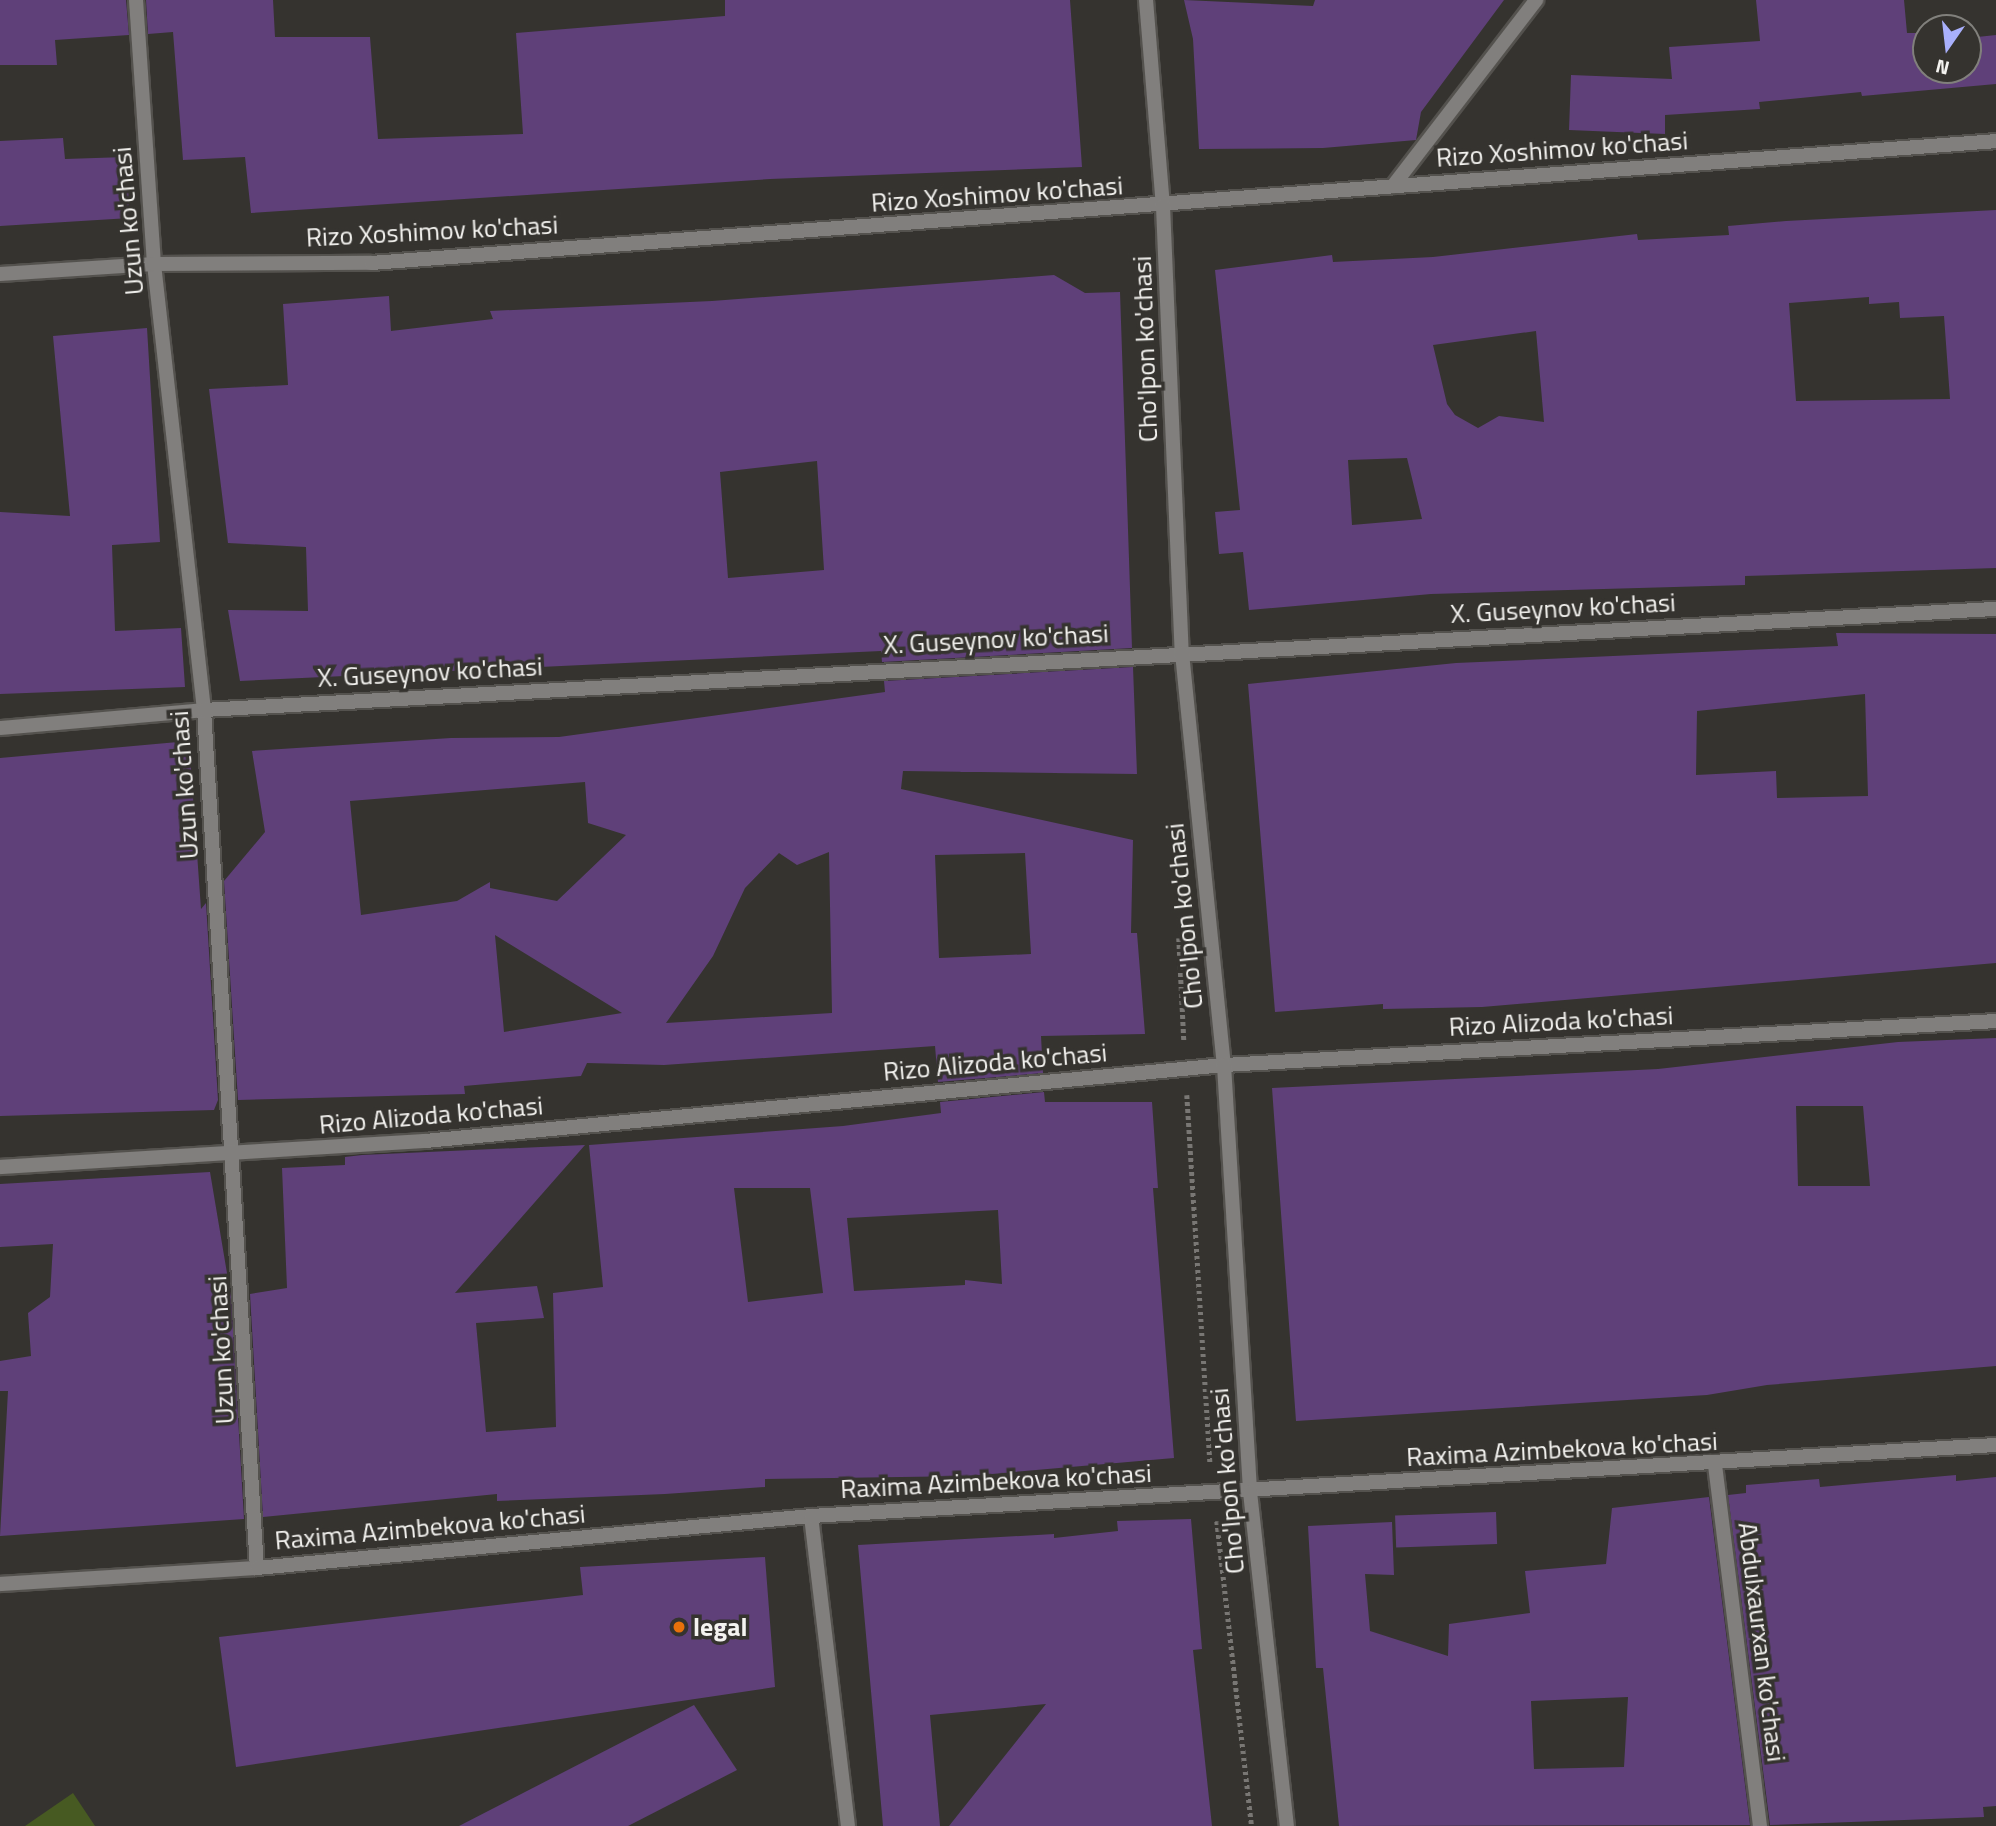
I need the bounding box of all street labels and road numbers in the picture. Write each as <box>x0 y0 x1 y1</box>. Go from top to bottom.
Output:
street label: Rizo Xoshimov ko'chasi <box>1435 125 1689 173</box>
street label: Uzun ko'chasi <box>106 146 150 296</box>
street label: Rizo Xoshimov ko'chasi <box>870 170 1124 218</box>
street label: Rizo Xoshimov ko'chasi <box>305 209 559 253</box>
street label: Cho'lpon ko'chasi <box>1126 255 1164 443</box>
street label: X. Guseynov ko'chasi <box>1450 587 1676 629</box>
street label: X. Guseynov ko'chasi <box>883 618 1109 660</box>
street label: X. Guseynov ko'chasi <box>317 651 543 693</box>
street label: Uzun ko'chasi <box>163 710 205 860</box>
street label: Cho'lpon ko'chasi <box>1159 822 1209 1010</box>
street label: Rizo Alizoda ko'chasi <box>1448 1000 1674 1042</box>
street label: Rizo Alizoda ko'chasi <box>882 1037 1108 1087</box>
street label: Rizo Alizoda ko'chasi <box>318 1090 544 1140</box>
street label: Uzun ko'chasi <box>202 1275 240 1425</box>
street label: Cho'lpon ko'chasi <box>1203 1387 1251 1575</box>
street label: Raxima Azimbekova ko'chasi <box>1406 1425 1718 1473</box>
street label: Raxima Azimbekova ko'chasi <box>840 1457 1152 1505</box>
street label: Raxima Azimbekova ko'chasi <box>273 1498 587 1556</box>
street label: Abdulxaurxan ko'chasi <box>1732 1520 1792 1764</box>

